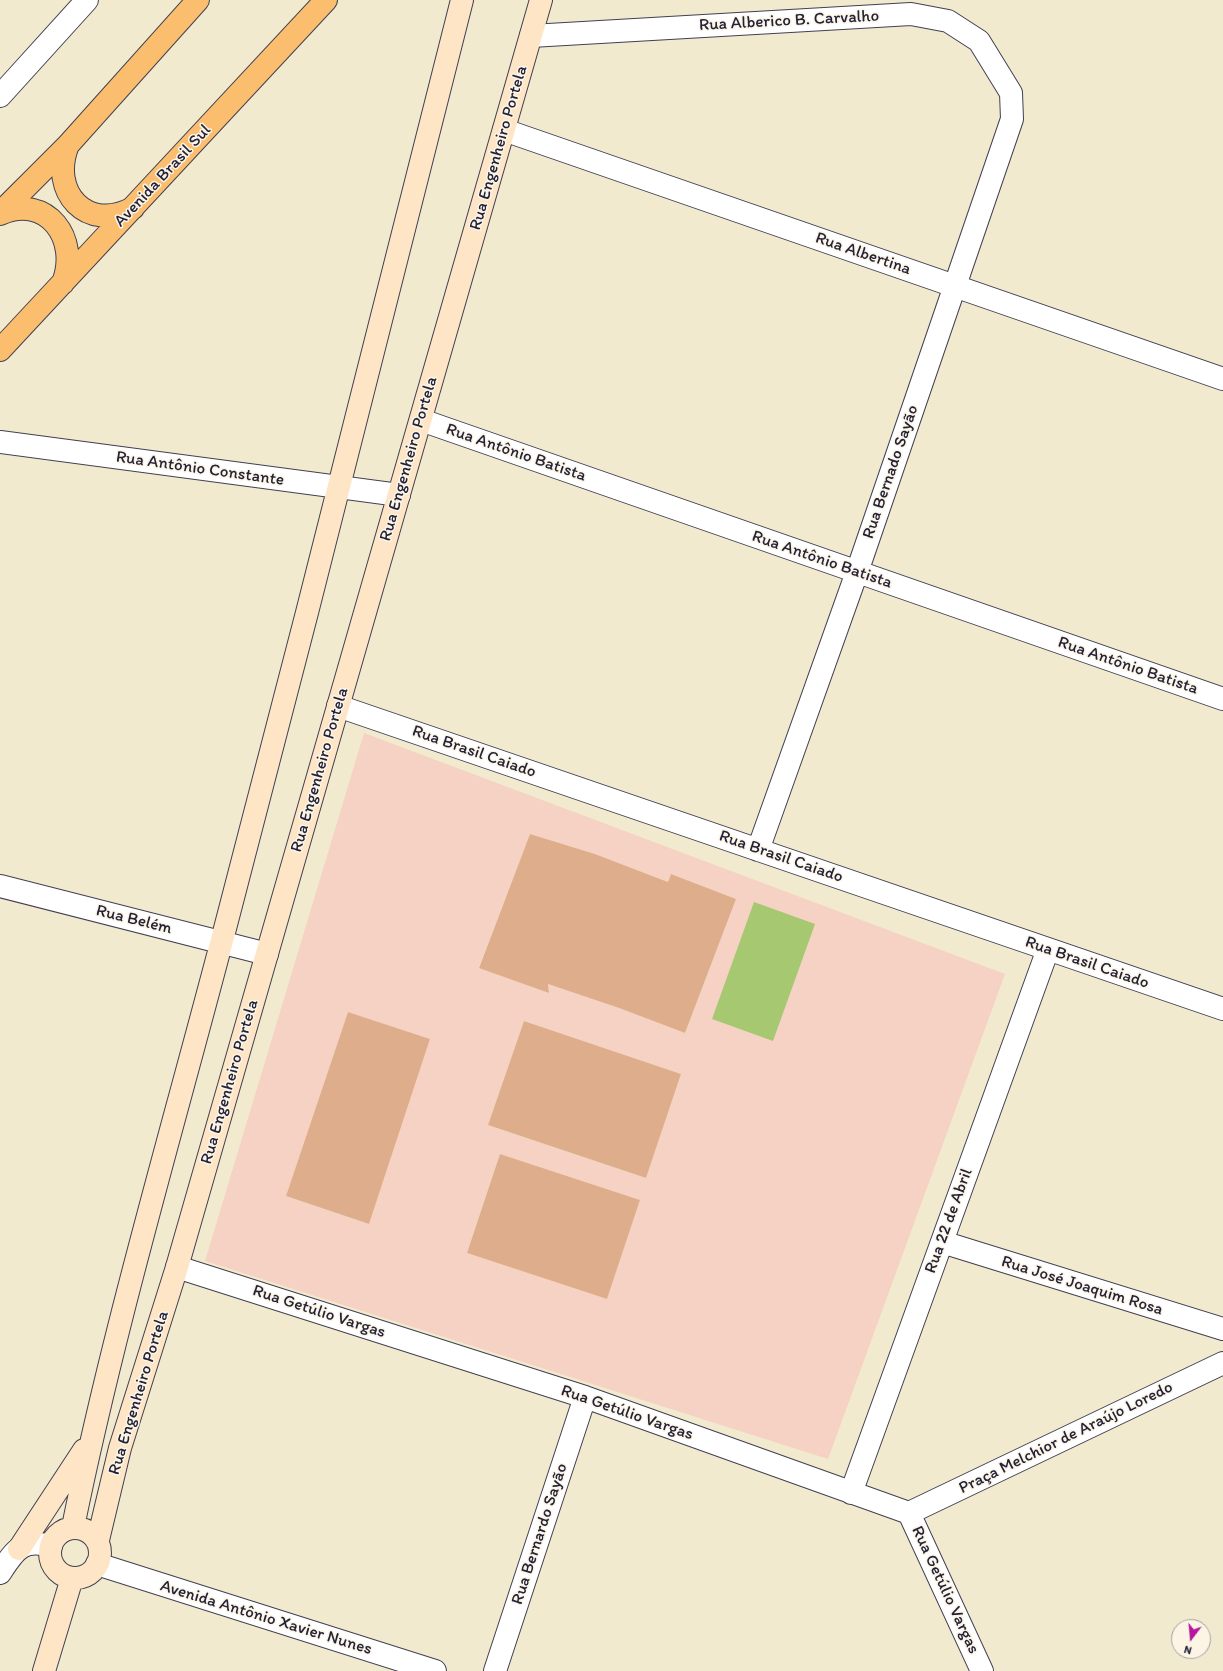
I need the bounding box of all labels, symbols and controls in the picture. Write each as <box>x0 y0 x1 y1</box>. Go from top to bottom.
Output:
street label: Rua Alberico B. Carvalho <box>698 6 880 36</box>
street label: Rua Engenheiro Portela <box>466 63 532 233</box>
street label: Avenida Brasil Sul <box>110 120 216 232</box>
street label: Rua Albertina <box>812 228 914 280</box>
street label: Rua Engenheiro Portela <box>376 374 442 544</box>
street label: Rua Bernado Sayão <box>858 402 924 542</box>
street label: Rua Antônio Batista <box>443 419 589 487</box>
street label: Rua Antônio Constante <box>115 447 285 491</box>
street label: Rua Antônio Batista <box>749 526 895 594</box>
street label: Rua Antônio Batista <box>1055 632 1201 700</box>
street label: Rua Engenheiro Portela <box>287 685 353 855</box>
street label: Rua Brasil Caiado <box>409 721 539 783</box>
street label: Rua Brasil Caiado <box>716 826 846 888</box>
street label: Rua Belém <box>94 901 174 939</box>
street label: Rua Brasil Caiado <box>1022 932 1152 994</box>
street label: Rua Engenheiro Portela <box>197 997 263 1167</box>
street label: Rua 22 de Abril <box>921 1166 977 1276</box>
street label: Rua José Joaquim Rosa <box>999 1252 1165 1320</box>
street label: Rua Getúlio Vargas <box>250 1281 388 1343</box>
street label: Rua Engenheiro Portela <box>104 1309 174 1477</box>
street label: Praça Melchior de Araújo Loredo <box>956 1377 1176 1499</box>
street label: Rua Getúlio Vargas <box>558 1381 696 1445</box>
street label: Rua Bernardo Sayão <box>508 1461 572 1607</box>
street label: Rua Getúlio Vargas <box>906 1523 984 1657</box>
street label: Avenida Antônio Xavier Nunes <box>158 1576 374 1660</box>
north arrow <box>1171 1619 1211 1659</box>
text: N <box>1182 1643 1193 1657</box>

